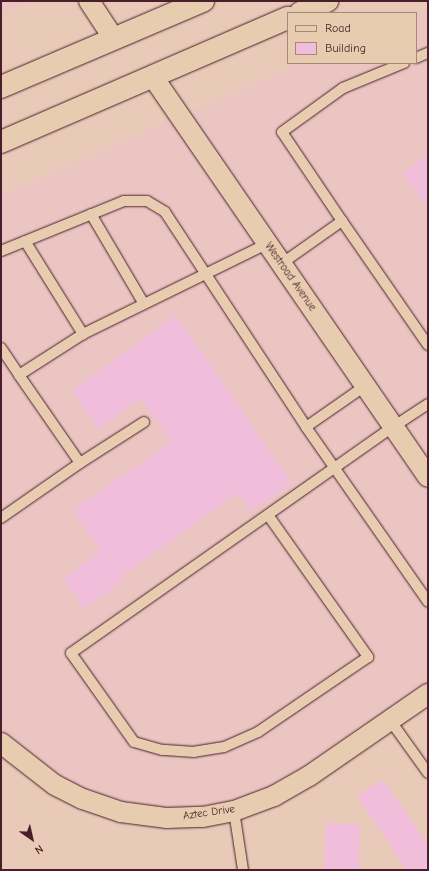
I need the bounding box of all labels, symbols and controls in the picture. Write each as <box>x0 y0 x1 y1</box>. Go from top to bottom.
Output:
legend <box>287 12 417 64</box>
text: Road <box>325 21 351 35</box>
text: Building <box>325 41 366 55</box>
street label: Westroad Avenue <box>261 240 319 314</box>
street label: Aztec Drive <box>182 803 236 823</box>
north arrow <box>12 819 52 859</box>
text: N <box>32 842 46 857</box>

